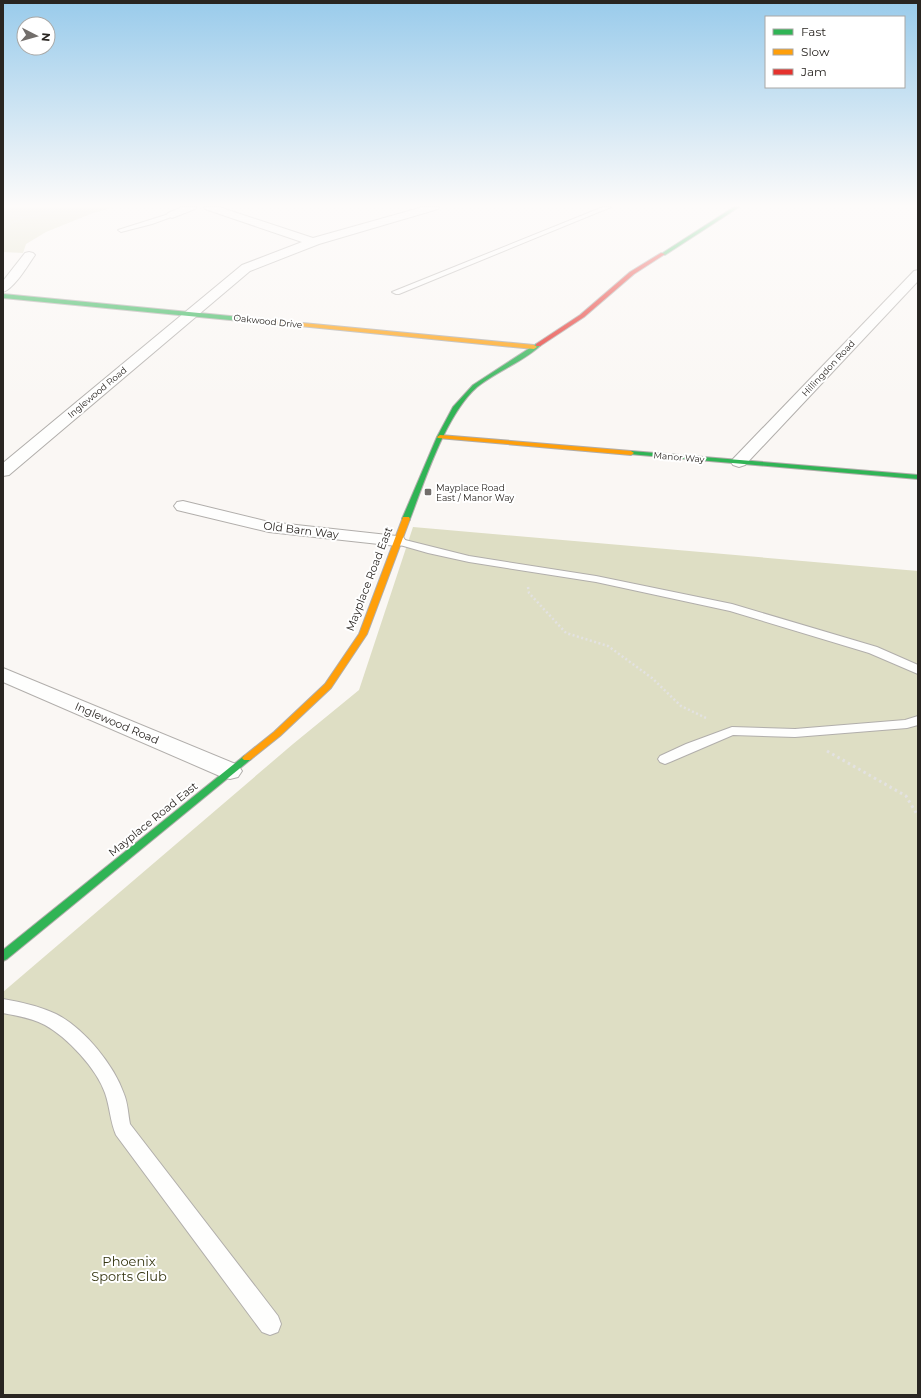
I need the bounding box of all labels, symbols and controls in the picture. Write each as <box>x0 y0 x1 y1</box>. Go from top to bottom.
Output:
north arrow <box>16 16 56 56</box>
legend <box>765 16 905 88</box>
text: Fast <box>801 24 826 39</box>
text: N <box>39 32 53 42</box>
text: Slow <box>801 44 830 59</box>
text: Jam <box>800 64 827 79</box>
street label: Oakwood Drive <box>233 312 303 330</box>
street label: Hillingdon Road <box>799 338 857 398</box>
street label: Inglewood Road <box>65 364 129 420</box>
street label: Manor Way <box>653 449 705 465</box>
place label: Mayplace Road East / Manor Way <box>436 482 514 503</box>
marker: Mayplace Road East / Manor Way <box>423 487 433 497</box>
street label: Old Barn Way <box>263 518 340 542</box>
street label: Mayplace Road East <box>343 524 396 633</box>
street label: Inglewood Road <box>73 699 161 747</box>
street label: Mayplace Road East <box>106 778 201 859</box>
park label: Phoenix Sports Club <box>91 1253 167 1284</box>

